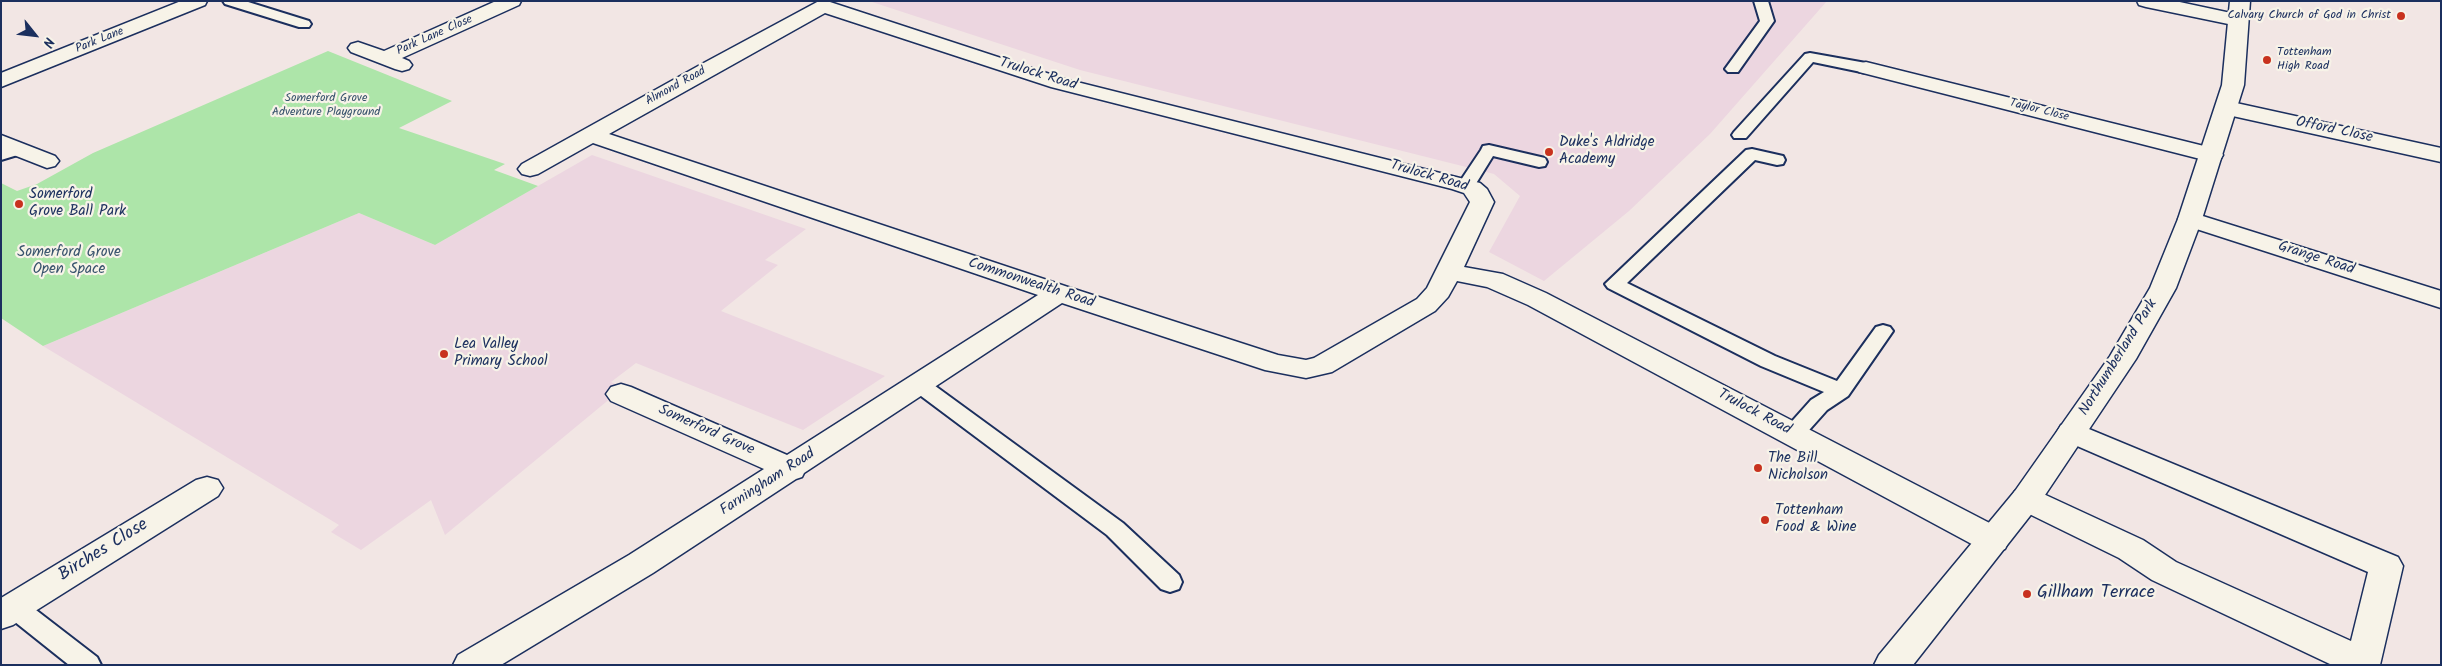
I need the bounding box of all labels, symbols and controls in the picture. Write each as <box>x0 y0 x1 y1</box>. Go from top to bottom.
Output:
place label: Calvary Church of God in Christ <box>2228 9 2391 23</box>
north arrow <box>10 10 60 60</box>
marker: Calvary Church of God in Christ <box>2395 10 2407 22</box>
street label: Park Lane Close <box>395 13 475 59</box>
street label: Park Lane <box>74 25 126 57</box>
text: N <box>36 33 60 51</box>
place label: Tottenham High Road <box>2277 46 2332 74</box>
marker: Tottenham High Road <box>2261 54 2273 66</box>
street label: Trulock Road <box>997 55 1079 95</box>
street label: Almond Road <box>643 65 709 109</box>
park label: Somerford Grove Adventure Playground <box>272 92 380 120</box>
street label: Taylor Close <box>2008 97 2070 125</box>
street label: Offord Close <box>2294 114 2374 148</box>
place label: Duke's Aldridge Academy <box>1559 134 1654 169</box>
marker: Duke's Aldridge Academy <box>1543 146 1555 158</box>
street label: Trulock Road <box>1388 157 1470 197</box>
place label: Somerford Grove Ball Park <box>29 186 126 221</box>
marker: Somerford Grove Ball Park <box>13 198 25 210</box>
street label: Grange Road <box>2276 238 2356 280</box>
park label: Somerford Grove Open Space <box>17 244 121 279</box>
street label: Commonwealth Road <box>965 255 1097 313</box>
street label: Northumberland Park <box>2076 296 2162 420</box>
place label: Lea Valley Primary School <box>454 336 548 371</box>
marker: Lea Valley Primary School <box>438 348 450 360</box>
street label: Trulock Road <box>1714 386 1794 440</box>
street label: Somerford Grove <box>655 402 757 460</box>
street label: Farningham Road <box>717 446 819 520</box>
place label: The Bill Nicholson <box>1768 450 1828 485</box>
marker: The Bill Nicholson <box>1752 462 1764 474</box>
place label: Tottenham Food & Wine <box>1775 502 1857 537</box>
marker: Tottenham Food & Wine <box>1759 514 1771 526</box>
street label: Birches Close <box>55 515 153 587</box>
place label: Gillham Terrace <box>2037 583 2155 605</box>
marker: Gillham Terrace <box>2021 588 2033 600</box>

